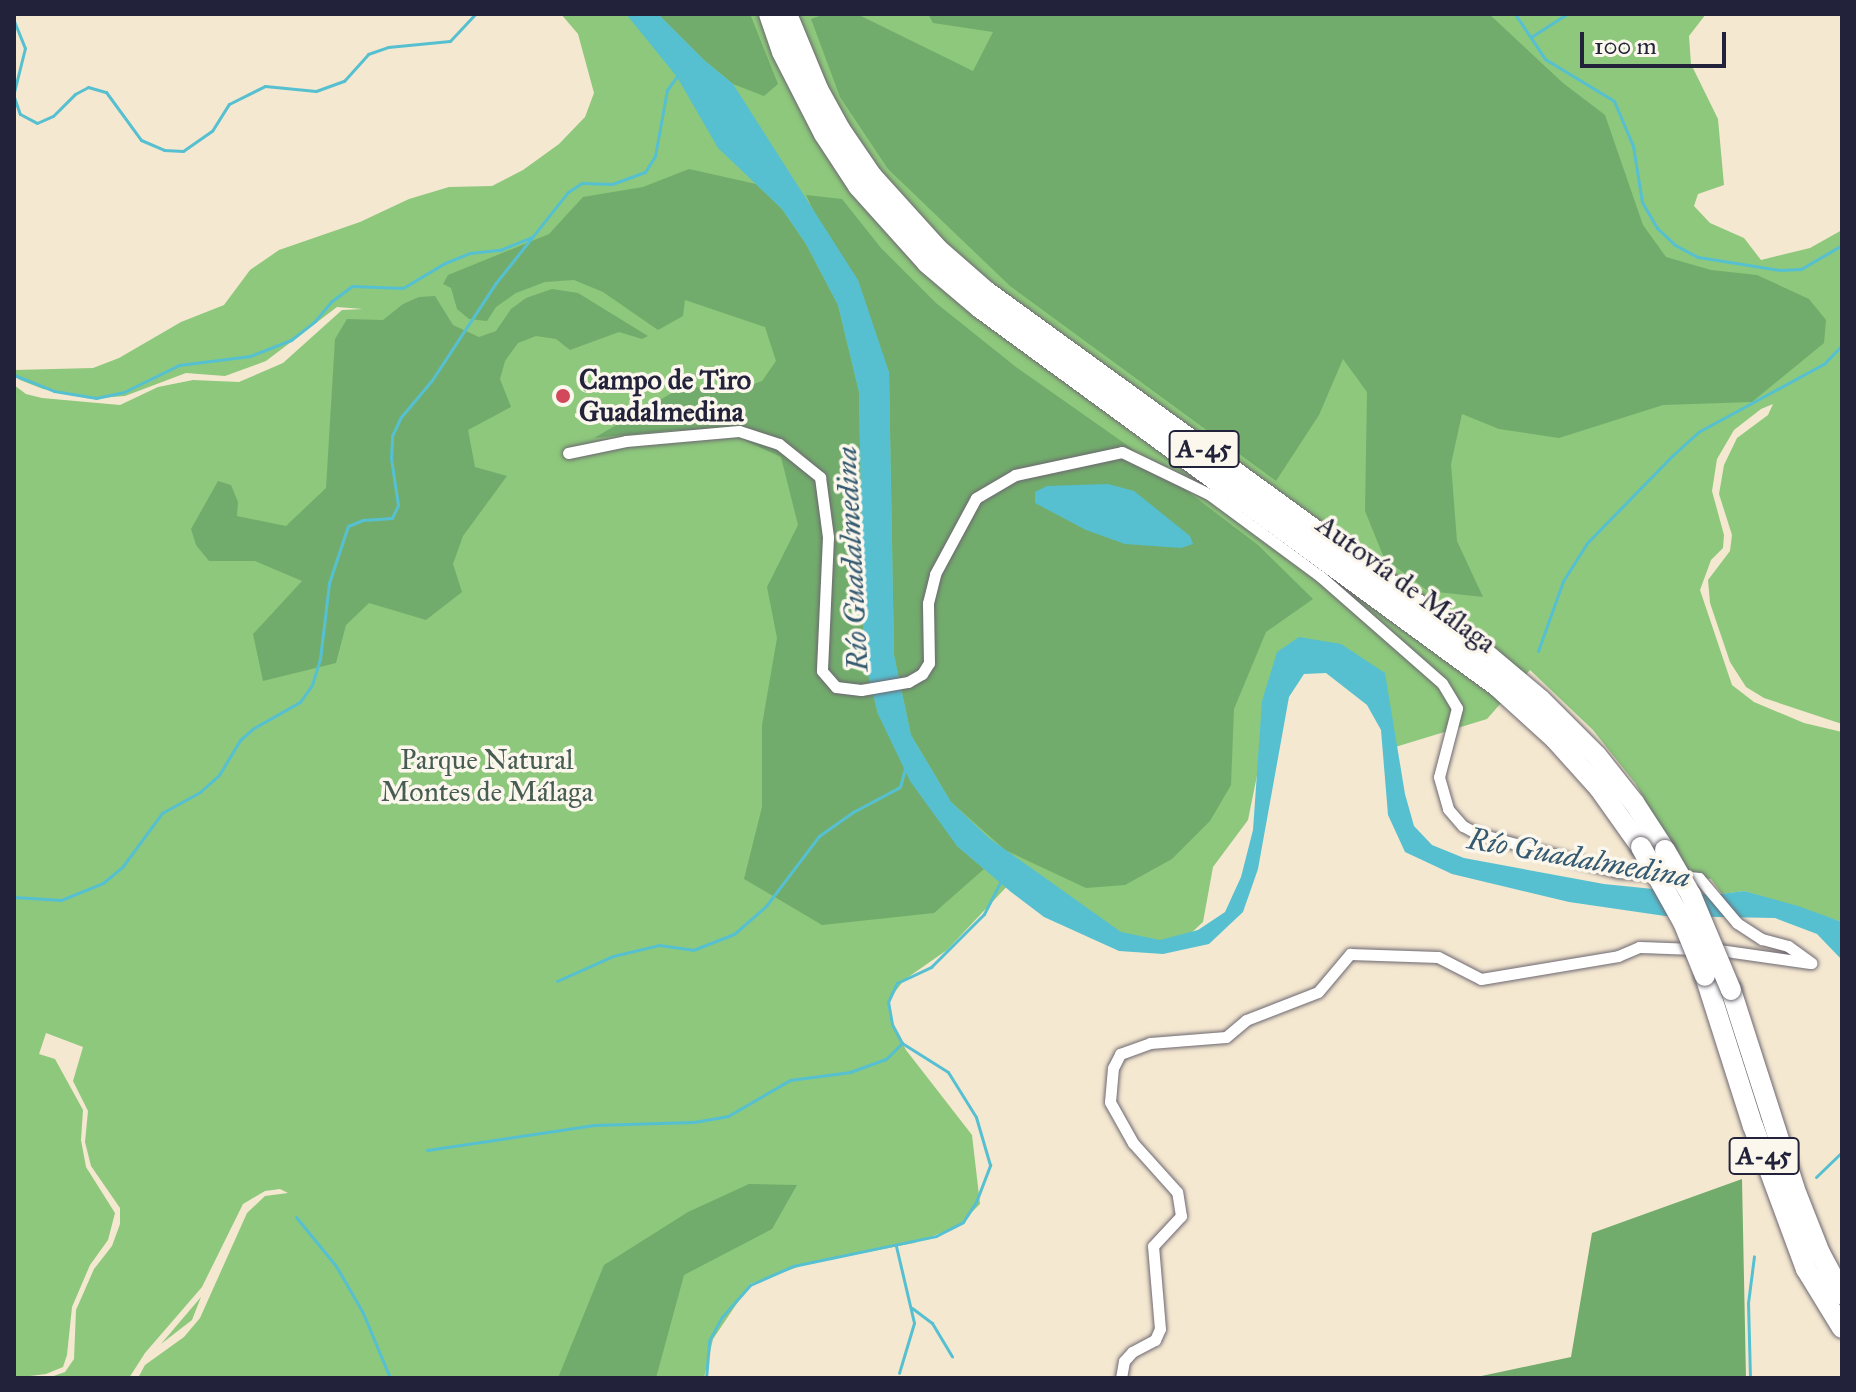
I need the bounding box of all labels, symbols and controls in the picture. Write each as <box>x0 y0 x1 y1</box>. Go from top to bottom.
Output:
scale bar <box>1584 16 1730 66</box>
text: 100 m <box>1594 31 1657 61</box>
place label: Campo de Tiro Guadalmedina <box>579 363 751 429</box>
marker: Campo de Tiro Guadalmedina <box>554 387 572 405</box>
road number: A-45 <box>1168 427 1240 471</box>
water label: Río Guadalmedina <box>828 446 876 672</box>
street label: Autovía de Málaga <box>1310 508 1502 660</box>
park label: Parque Natural Montes de Málaga <box>381 743 593 809</box>
water label: Río Guadalmedina <box>1465 821 1693 895</box>
road number: A-45 <box>1728 1134 1800 1178</box>

